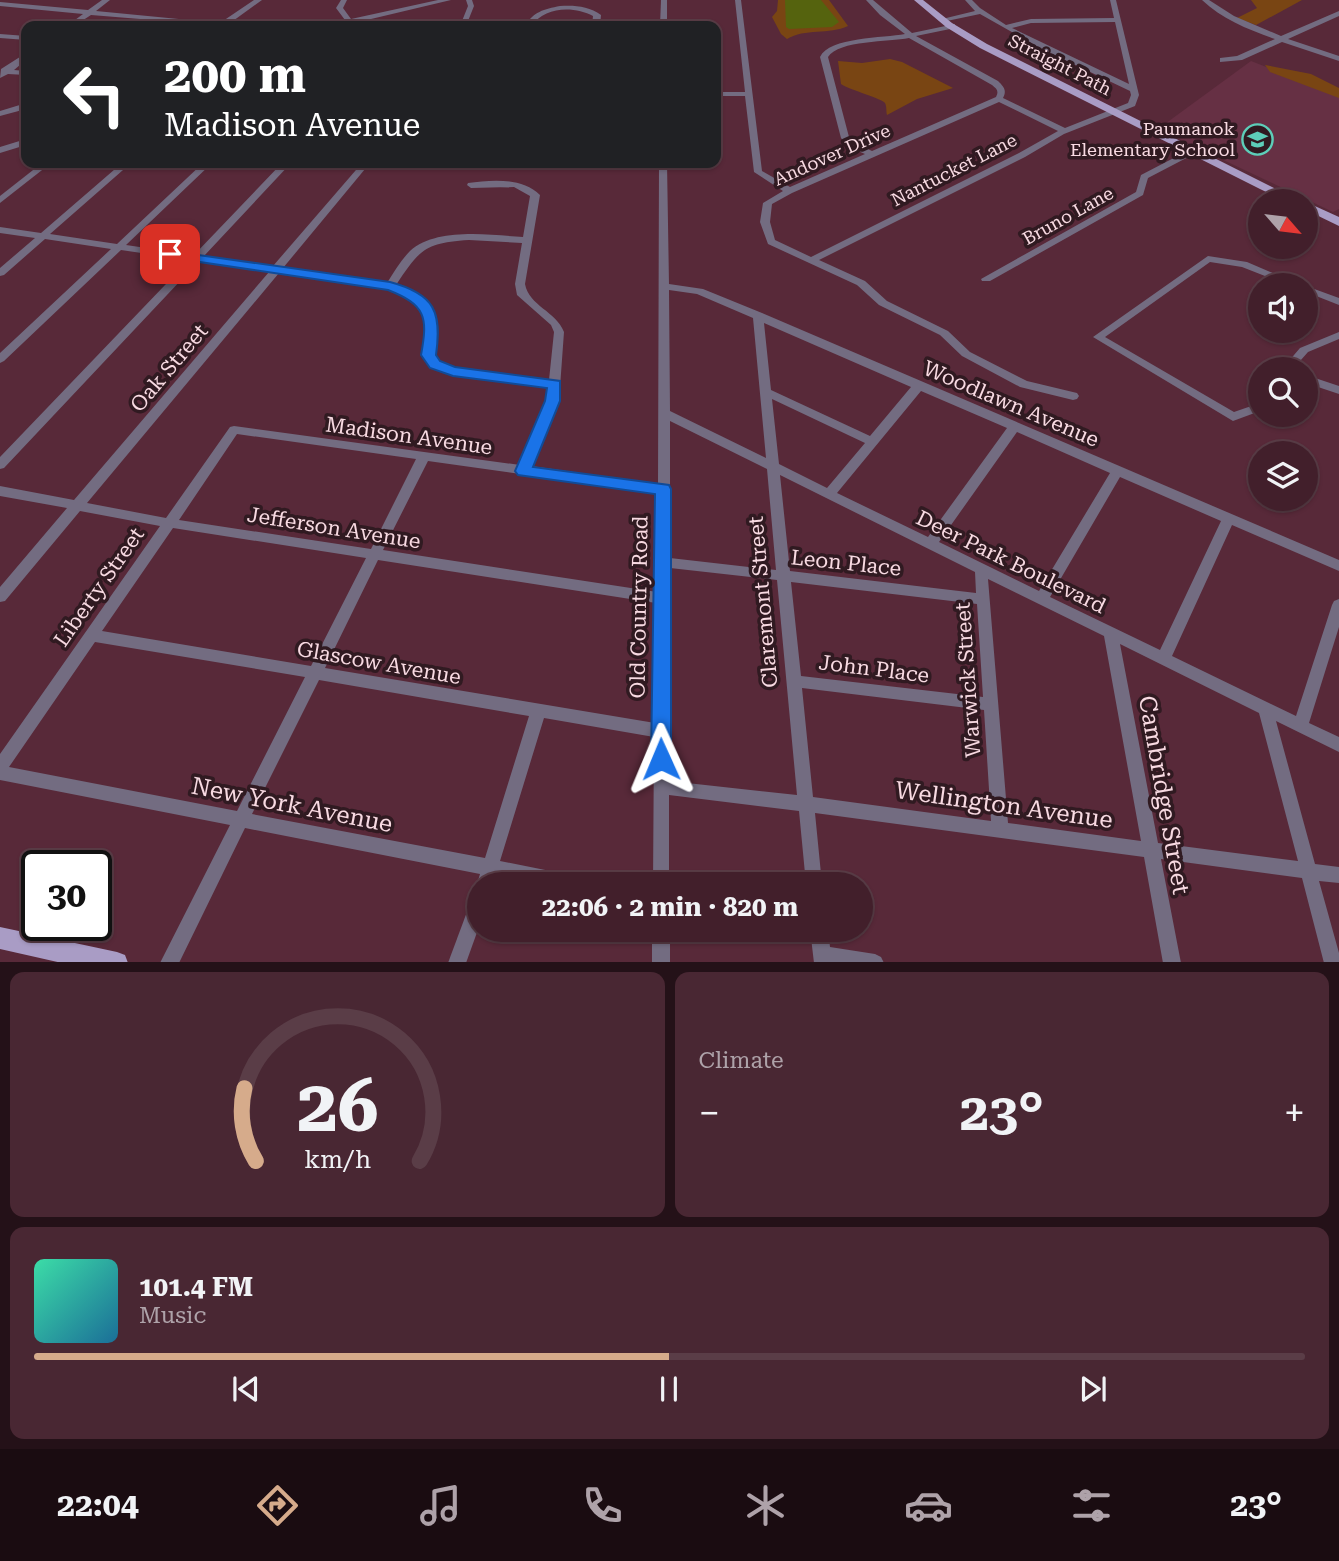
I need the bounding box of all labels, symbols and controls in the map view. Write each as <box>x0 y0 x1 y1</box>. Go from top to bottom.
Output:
street label: Straight Path <box>1005 30 1116 100</box>
text: 200 m <box>164 47 306 104</box>
icon: left <box>49 49 140 140</box>
text: Madison Avenue <box>164 106 420 144</box>
place label: Paumanok Elementary School <box>1070 118 1235 160</box>
street label: Andover Drive <box>770 119 893 190</box>
school or university icon: Paumanok Elementary School <box>1241 122 1275 156</box>
street label: Nantucket Lane <box>887 129 1020 210</box>
street label: Bruno Lane <box>1019 182 1117 249</box>
north arrow <box>1248 189 1318 259</box>
map controls <box>1248 189 1318 511</box>
pin <box>140 224 200 284</box>
icon: arrive <box>151 235 189 273</box>
button: sound <box>1248 273 1318 343</box>
street label: Oak Street <box>125 319 213 417</box>
street label: Woodlawn Avenue <box>919 356 1103 452</box>
button: search <box>1248 357 1318 427</box>
street label: Madison Avenue <box>324 412 494 460</box>
button: layers <box>1248 441 1318 511</box>
street label: Jefferson Avenue <box>246 502 422 554</box>
street label: Deer Park Boulevard <box>912 506 1110 619</box>
street label: Old Country Road <box>625 515 653 699</box>
street label: Claremont Street <box>744 515 782 689</box>
street label: Liberty Street <box>49 523 149 651</box>
street label: Leon Place <box>790 545 902 581</box>
street label: Warwick Street <box>951 601 985 758</box>
street label: Glascow Avenue <box>295 637 463 689</box>
street label: John Place <box>817 650 931 688</box>
street label: Cambridge Street <box>1133 693 1195 897</box>
position arrow <box>624 722 698 796</box>
street label: New York Avenue <box>189 772 395 838</box>
street label: Wellington Avenue <box>893 776 1115 834</box>
speed limit sign: 30 <box>21 850 112 941</box>
text: 22:06 · 2 min · 820 m <box>542 892 798 922</box>
text: Climate <box>699 1047 784 1074</box>
text: 26 <box>296 1064 378 1149</box>
text: 23° <box>960 1082 1044 1143</box>
text: − <box>699 1091 720 1135</box>
text: + <box>1284 1091 1305 1135</box>
text: km/h <box>304 1144 371 1173</box>
text: 101.4 FM <box>139 1272 253 1302</box>
text: Music <box>139 1302 206 1329</box>
icon: previous <box>227 1370 265 1408</box>
icon: pause <box>650 1370 688 1408</box>
icon: next <box>1074 1370 1112 1408</box>
icon: directions <box>253 1481 302 1530</box>
icon: music <box>416 1481 465 1530</box>
icon: phone <box>578 1481 627 1530</box>
icon: climate <box>741 1481 790 1530</box>
icon: car <box>904 1481 953 1530</box>
icon: filters <box>1067 1481 1116 1530</box>
text: 22:04 <box>57 1486 139 1524</box>
text: 23° <box>1230 1486 1282 1524</box>

